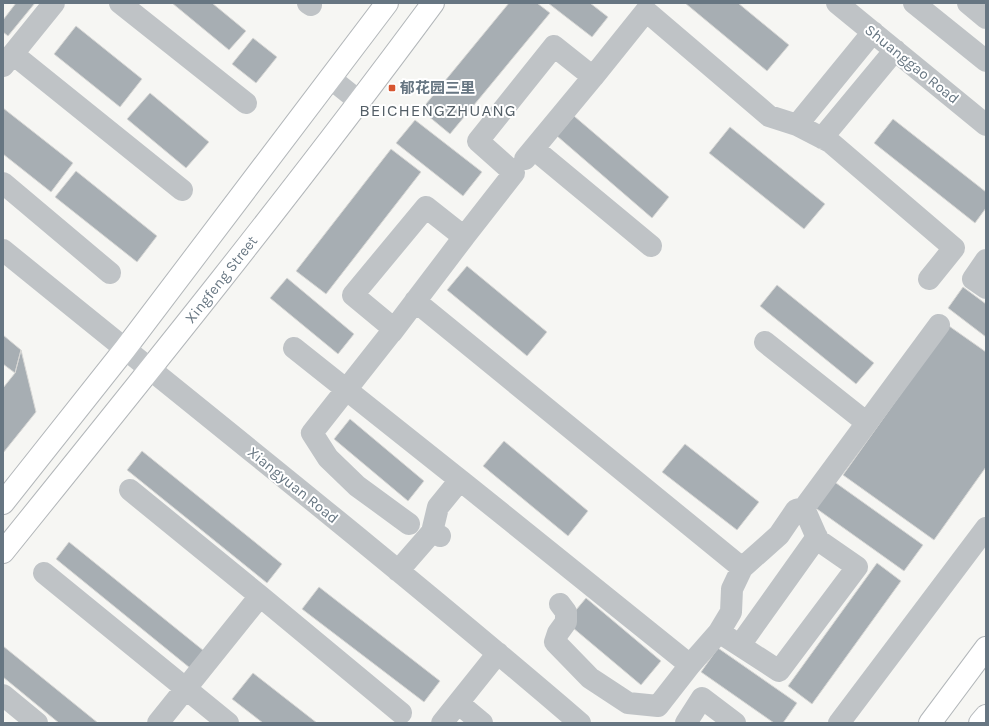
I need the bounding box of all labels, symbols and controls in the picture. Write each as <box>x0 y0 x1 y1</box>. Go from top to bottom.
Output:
street label: Shuanggao Road <box>861 21 963 107</box>
place label: 郁花园三里 <box>399 79 475 97</box>
marker: 郁花园三里 <box>387 83 397 93</box>
district label: BEICHENGZHUANG <box>359 100 517 120</box>
street label: Xingfeng Street <box>181 232 261 327</box>
street label: Xiangyuan Road <box>244 443 342 527</box>

